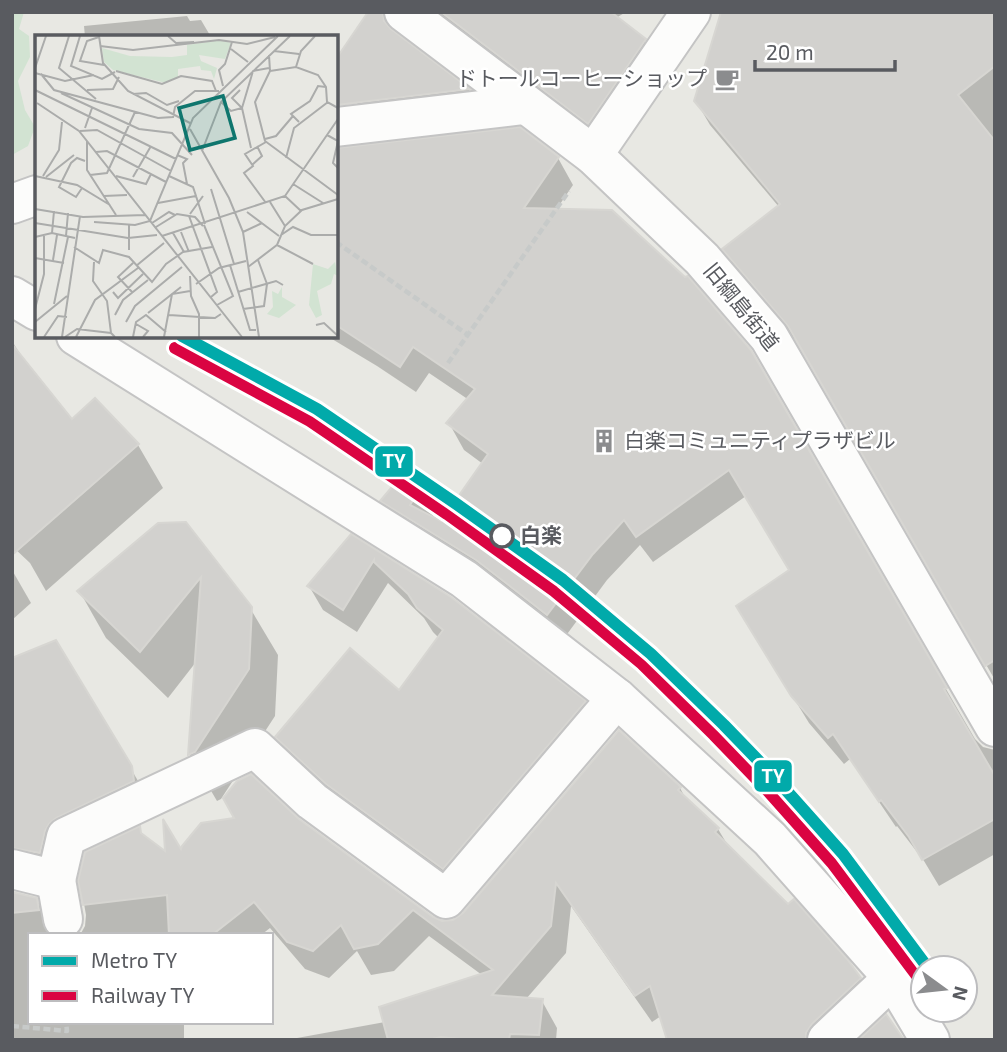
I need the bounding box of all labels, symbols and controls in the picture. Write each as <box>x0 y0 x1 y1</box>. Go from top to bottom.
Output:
scale bar <box>755 28 895 72</box>
inset map <box>35 35 338 338</box>
text: 20 m <box>766 39 814 64</box>
place label: ドトールコーヒーショップ <box>456 65 707 90</box>
cafe icon: ドトールコーヒーショップ <box>713 65 741 93</box>
street label: 旧綱島街道 <box>699 257 785 355</box>
building icon: 白楽コミュニティプラザビル <box>590 427 618 455</box>
place label: 白楽コミュニティプラザビル <box>624 427 896 452</box>
line badge: TY <box>374 445 414 478</box>
text: TY <box>382 449 406 472</box>
place label: 白楽 <box>520 522 562 547</box>
marker: 白楽 <box>490 524 514 548</box>
line badge: TY <box>753 759 793 793</box>
text: TY <box>761 764 785 787</box>
legend <box>28 933 273 1024</box>
text: Metro TY <box>91 947 177 972</box>
north arrow <box>909 954 979 1024</box>
text: Railway TY <box>91 982 194 1007</box>
text: N <box>948 984 974 1003</box>

